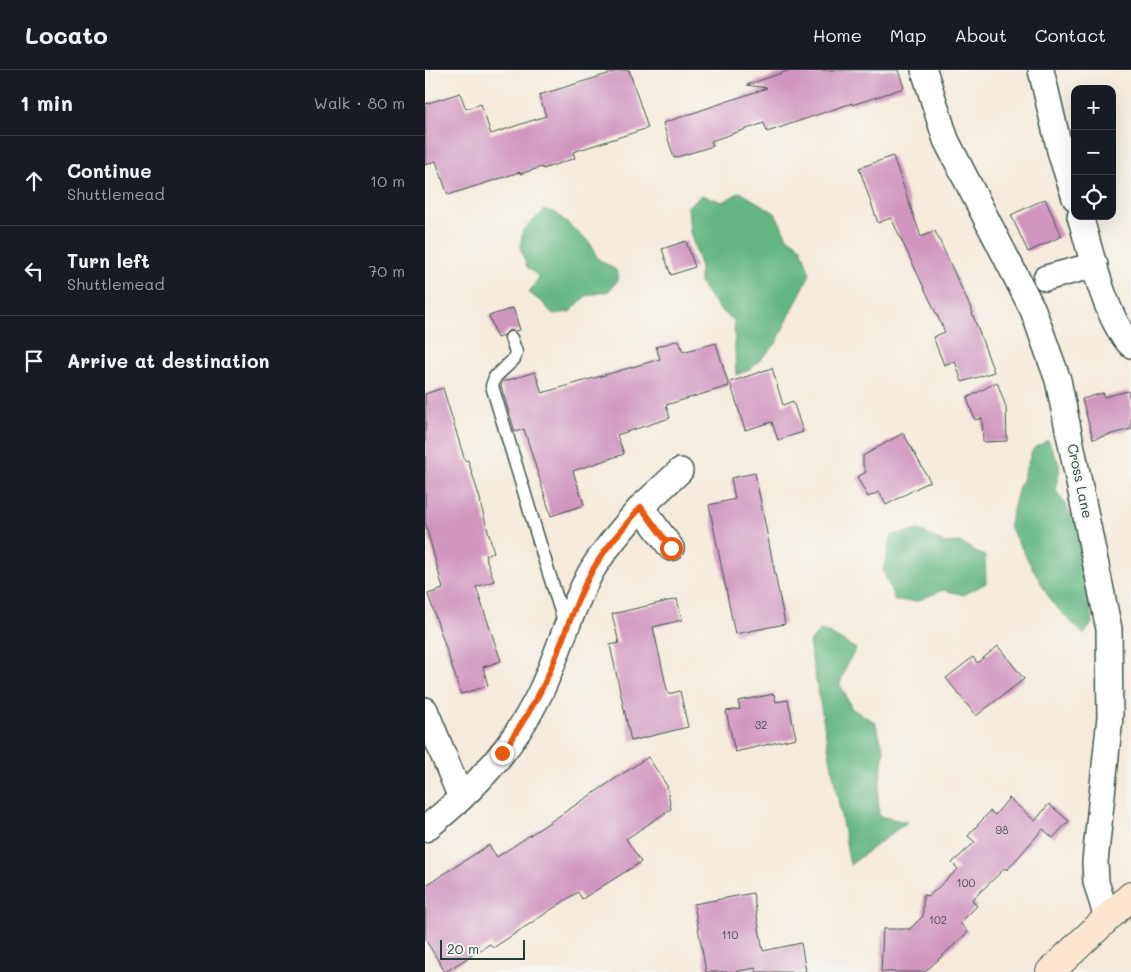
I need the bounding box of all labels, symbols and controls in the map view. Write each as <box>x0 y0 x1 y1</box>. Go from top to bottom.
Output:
text: Locato <box>25 19 108 50</box>
text: Home <box>813 23 862 47</box>
text: Map <box>890 23 926 47</box>
text: About <box>954 23 1007 47</box>
text: Contact <box>1035 23 1106 47</box>
map controls <box>1071 85 1116 220</box>
button: + <box>1071 85 1116 130</box>
text: 1 min <box>20 89 73 116</box>
text: Walk · 80 m <box>314 92 405 113</box>
button: − <box>1071 130 1116 175</box>
text: Continue <box>67 158 152 183</box>
icon: ahead <box>20 167 48 195</box>
text: 10 m <box>370 170 405 191</box>
button: locate <box>1071 175 1116 220</box>
text: Shuttlemead <box>67 183 165 204</box>
text: Turn left <box>67 248 150 273</box>
icon: left <box>20 257 48 285</box>
text: 70 m <box>368 260 405 281</box>
text: Shuttlemead <box>67 273 165 294</box>
icon: arrive <box>20 347 48 375</box>
text: Arrive at destination <box>67 348 270 373</box>
street label: Cross Lane <box>1063 442 1098 520</box>
route start <box>660 537 683 560</box>
house number: 32 <box>755 717 767 732</box>
route end <box>491 742 514 765</box>
house number: 98 <box>995 822 1009 837</box>
house number: 100 <box>957 875 975 890</box>
house number: 102 <box>929 912 947 927</box>
house number: 110 <box>722 927 739 942</box>
scale bar <box>440 937 525 960</box>
text: 20 m <box>447 939 479 958</box>

